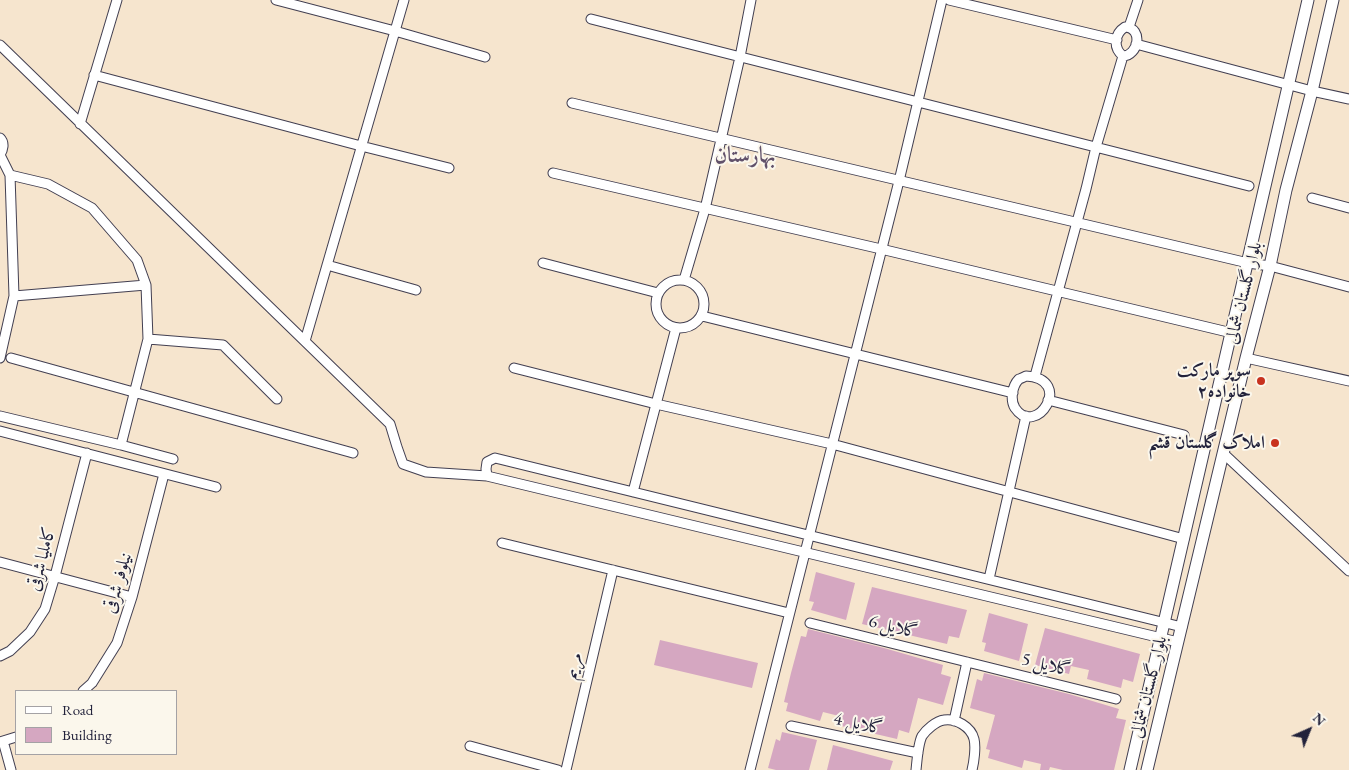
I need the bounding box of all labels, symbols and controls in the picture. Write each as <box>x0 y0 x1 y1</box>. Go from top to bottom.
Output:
district label: بهارستان <box>715 143 775 169</box>
street label: بلوار گلستان شمالی <box>1221 240 1267 346</box>
place label: سوپر ماركت خانواده٢ <box>1177 360 1251 402</box>
marker: سوپر ماركت خانواده٢ <box>1255 375 1267 387</box>
place label: املاک گلستان قشم <box>1148 432 1265 454</box>
marker: املاک گلستان قشم <box>1269 437 1281 449</box>
street label: کاملیا شرقی <box>23 525 61 593</box>
street label: نیلوفر شرقی <box>99 550 137 616</box>
street label: گلایل 6 <box>866 611 920 643</box>
street label: بلوار گلستان شمالی <box>1126 634 1172 740</box>
street label: گلایل 5 <box>1019 649 1073 681</box>
street label: مریم <box>560 650 588 682</box>
legend <box>15 690 178 755</box>
text: Road <box>62 700 93 719</box>
north arrow <box>1284 705 1334 755</box>
street label: گلایل 4 <box>831 708 885 740</box>
text: N <box>1309 709 1330 730</box>
text: Building <box>62 725 112 744</box>

